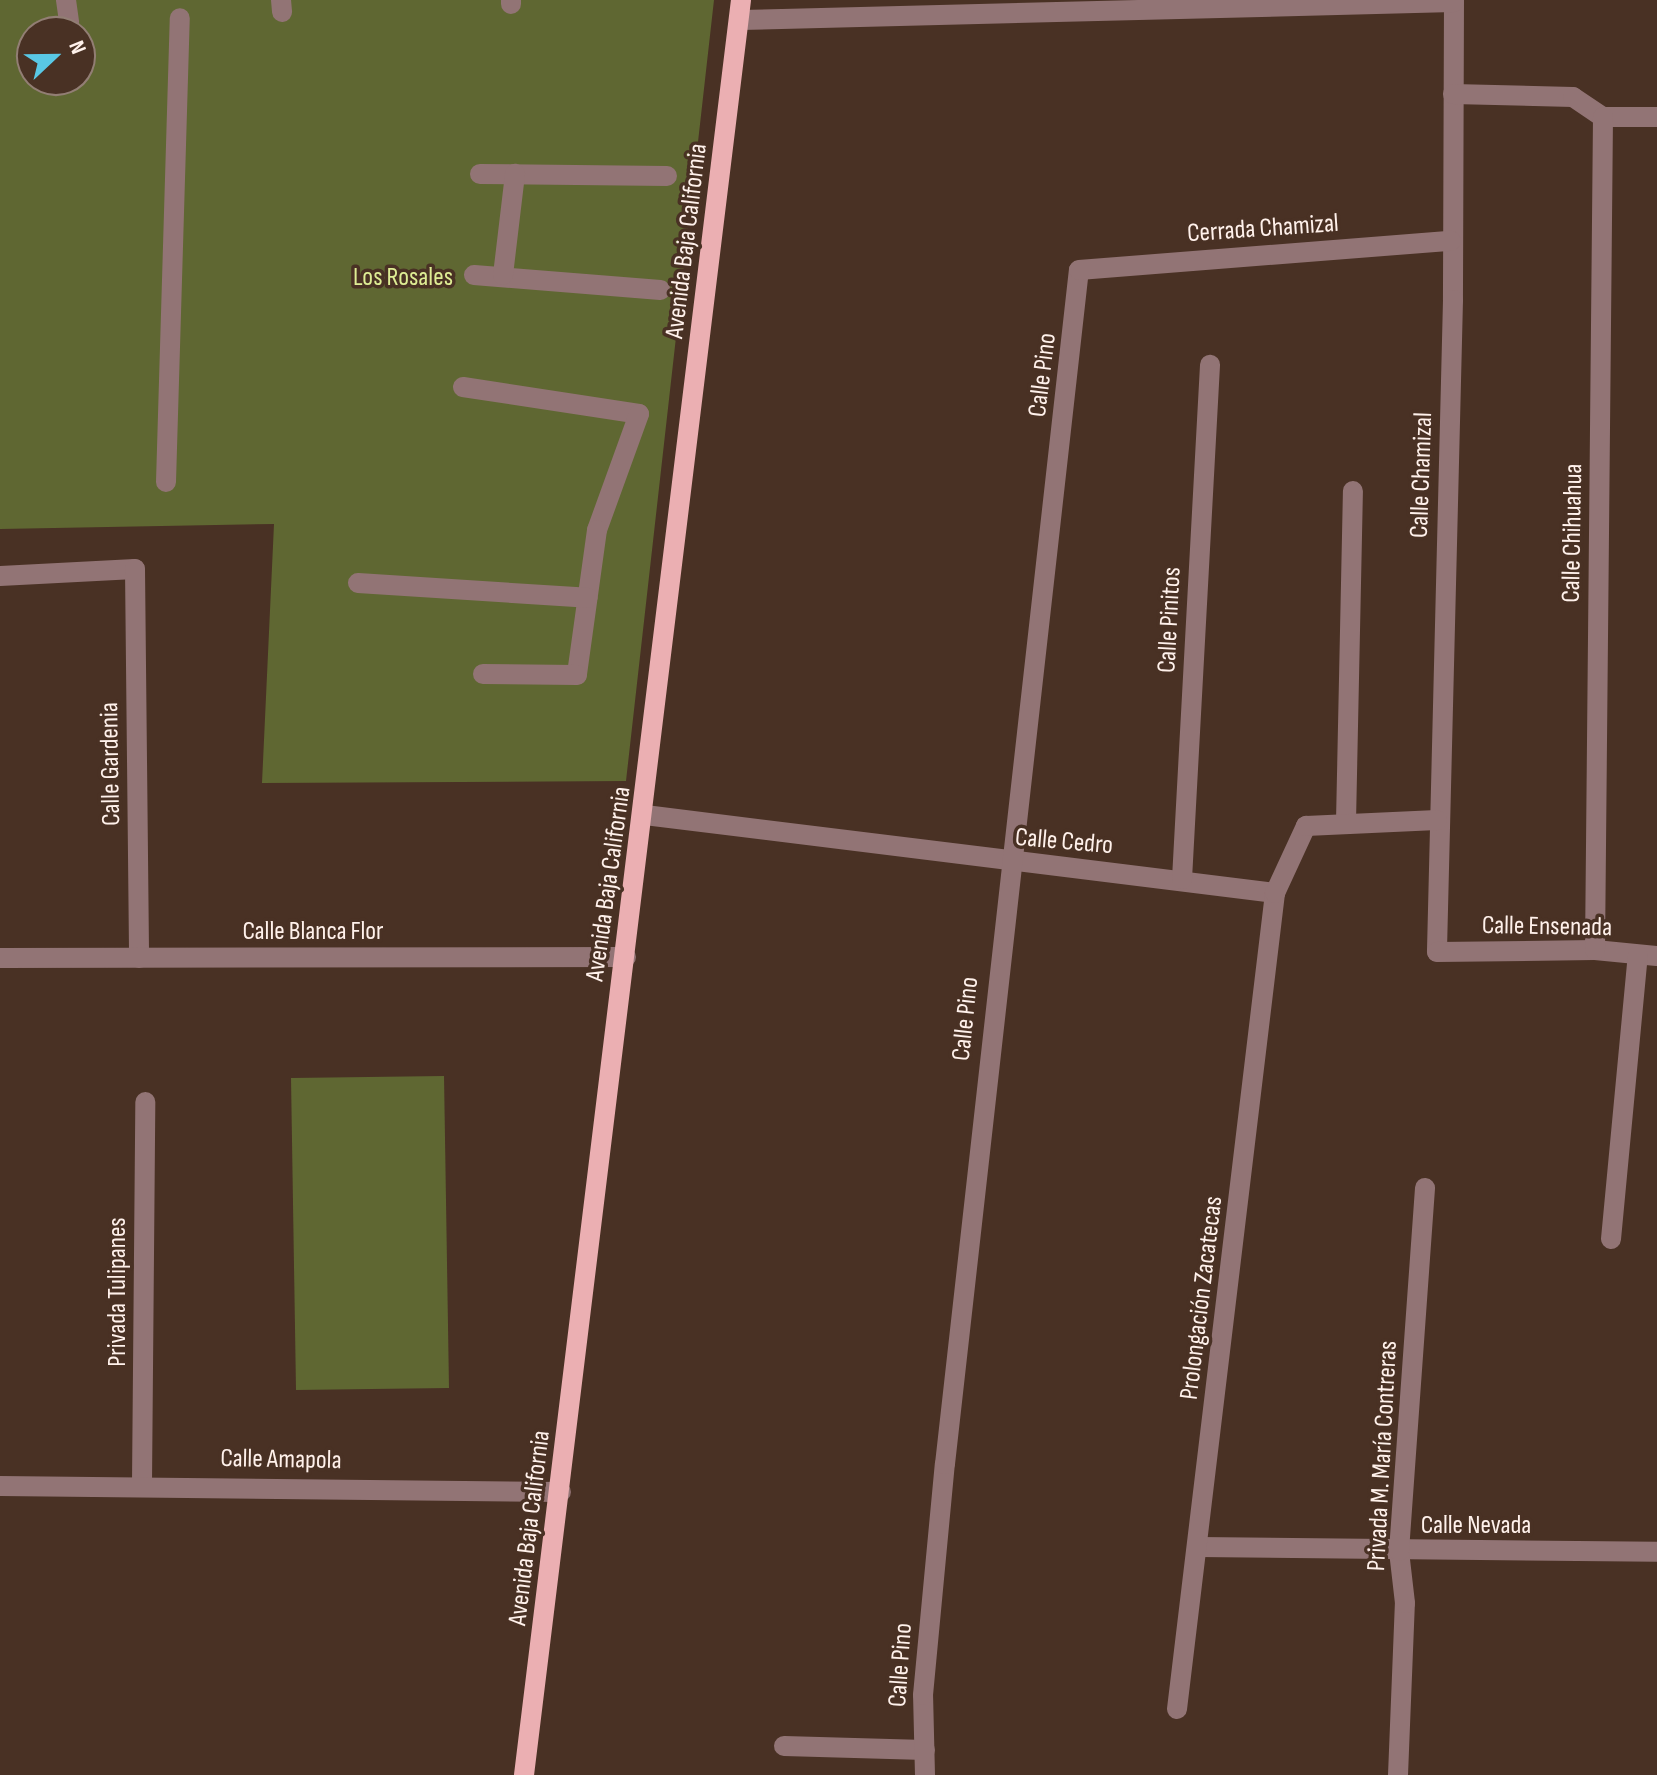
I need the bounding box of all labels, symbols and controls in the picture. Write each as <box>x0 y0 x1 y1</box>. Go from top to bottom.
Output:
north arrow <box>16 16 96 96</box>
text: N <box>62 37 92 58</box>
street label: Avenida Baja California <box>660 142 714 340</box>
street label: Cerrada Chamizal <box>1186 208 1340 250</box>
park label: Los Rosales <box>353 262 453 294</box>
street label: Calle Pino <box>1022 331 1064 419</box>
street label: Calle Chamizal <box>1404 412 1440 538</box>
street label: Calle Chihuahua <box>1556 463 1590 603</box>
street label: Calle Pinitos <box>1152 566 1188 674</box>
street label: Calle Gardenia <box>94 702 128 826</box>
street label: Avenida Baja California <box>580 785 638 983</box>
street label: Calle Cedro <box>1014 822 1114 862</box>
street label: Calle Ensenada <box>1482 910 1612 944</box>
street label: Calle Blanca Flor <box>242 916 384 948</box>
street label: Calle Pino <box>946 976 986 1062</box>
street label: Prolongación Zacatecas <box>1174 1194 1230 1402</box>
street label: Privada Tulipanes <box>102 1217 134 1367</box>
street label: Privada M. María Contreras <box>1361 1340 1405 1572</box>
street label: Avenida Baja California <box>503 1429 557 1627</box>
street label: Calle Amapola <box>220 1443 342 1477</box>
street label: Calle Nevada <box>1421 1510 1531 1542</box>
street label: Calle Pino <box>883 1622 919 1708</box>

